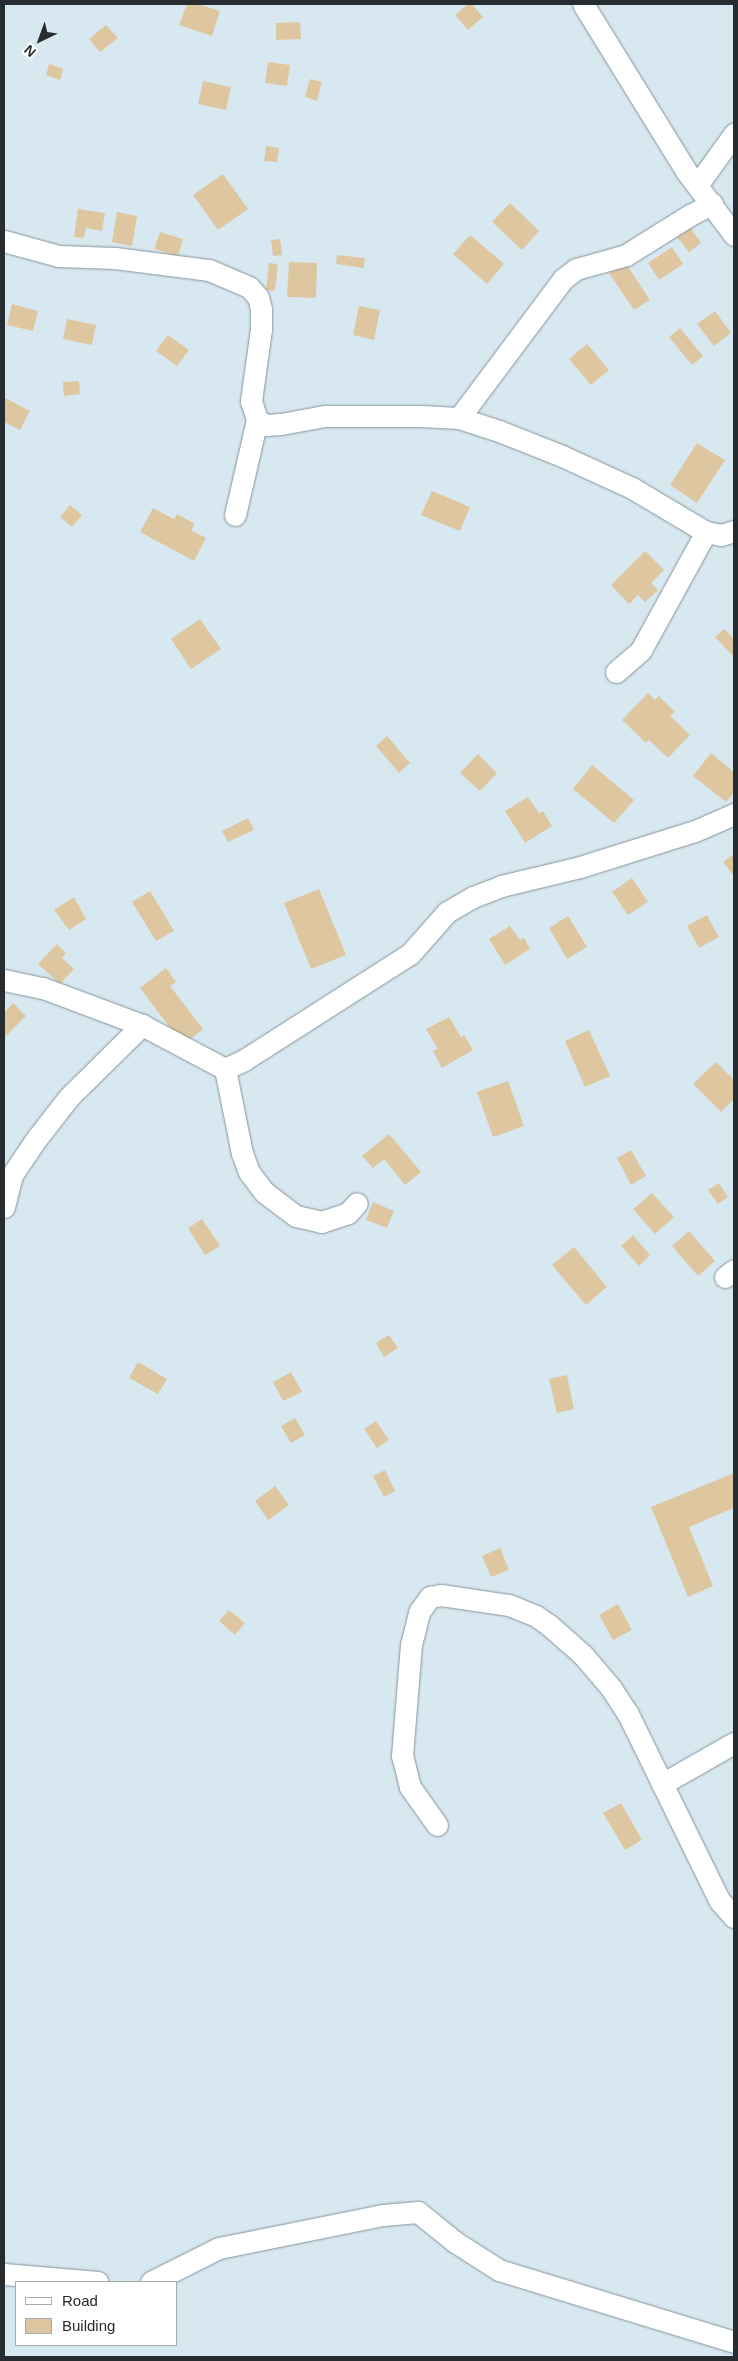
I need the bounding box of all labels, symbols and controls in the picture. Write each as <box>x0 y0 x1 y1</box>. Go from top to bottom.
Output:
north arrow <box>15 15 65 65</box>
text: N <box>21 42 39 60</box>
legend <box>15 2281 178 2346</box>
text: Road <box>62 2292 98 2309</box>
text: Building <box>62 2317 115 2334</box>

